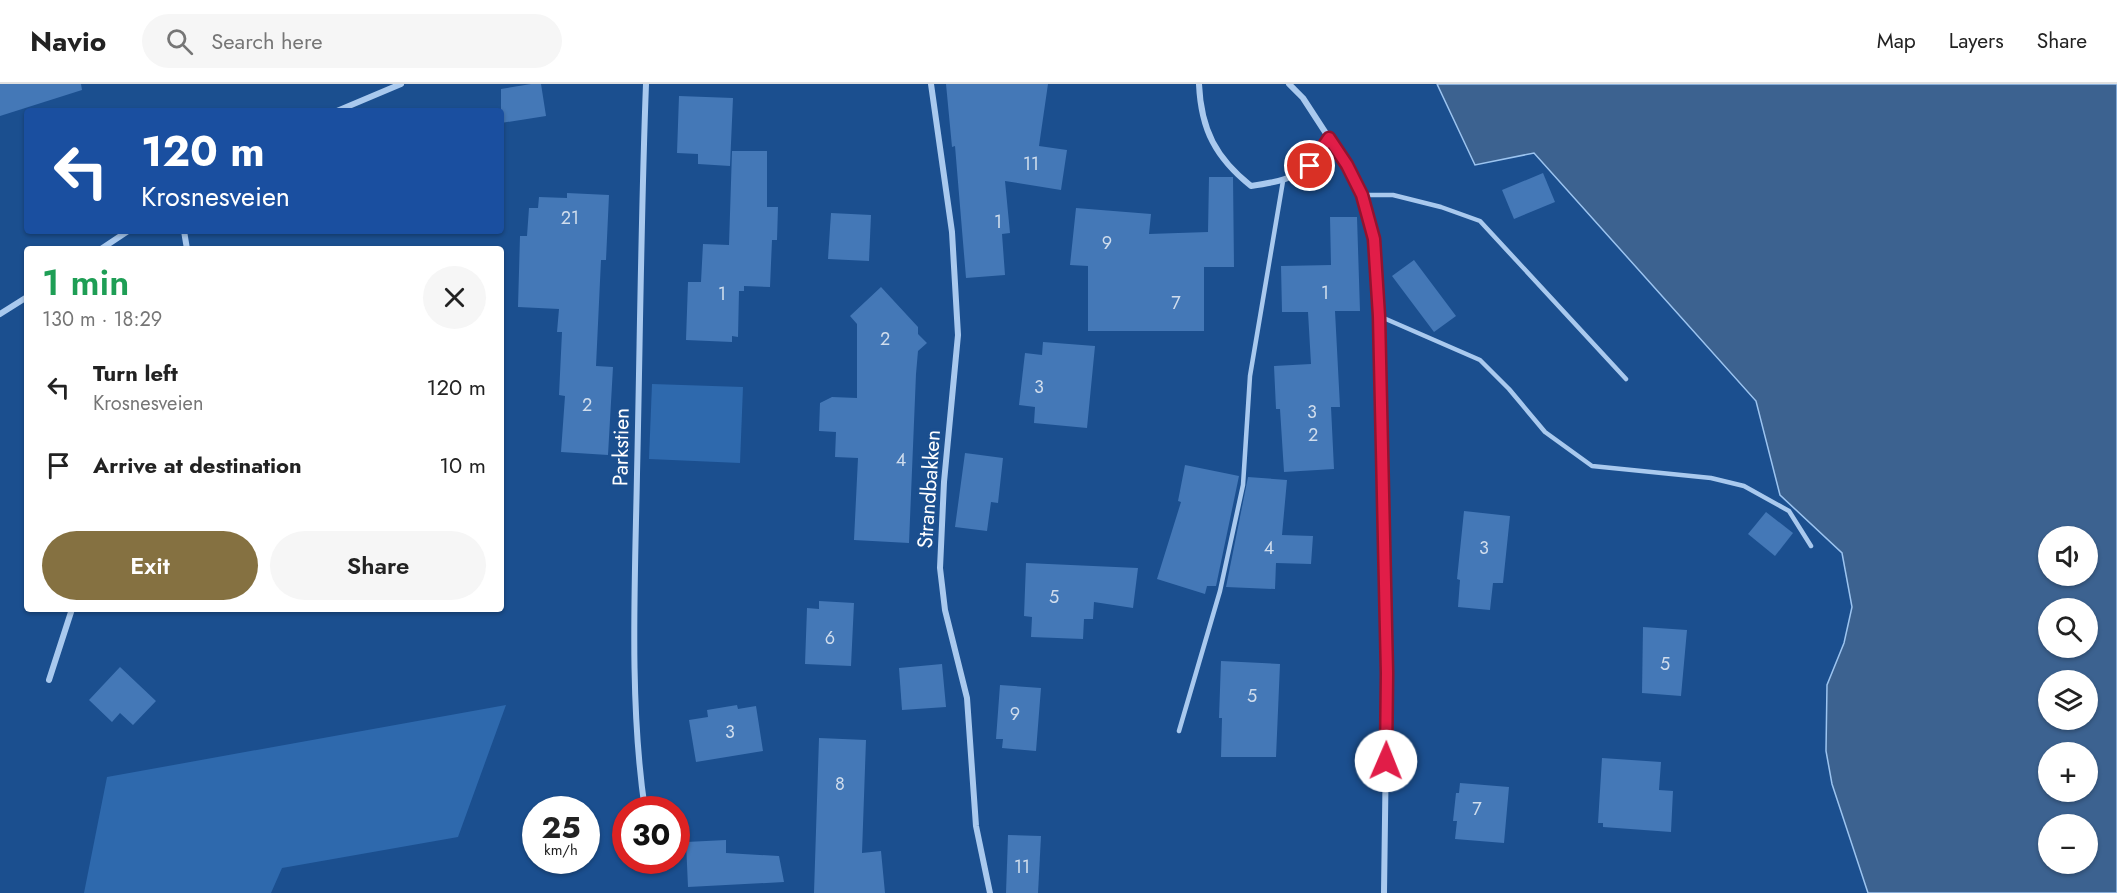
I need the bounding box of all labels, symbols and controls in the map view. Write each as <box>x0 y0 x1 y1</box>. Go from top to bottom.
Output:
search box <box>142 14 562 68</box>
text: Navio <box>30 21 106 62</box>
icon: search <box>163 25 196 58</box>
text: Search here <box>211 25 322 57</box>
text: Map <box>1877 26 1916 56</box>
text: Layers <box>1949 26 2004 56</box>
text: Share <box>2037 26 2087 56</box>
text: 120 m <box>141 121 265 182</box>
icon: left <box>42 132 120 210</box>
pin <box>1284 140 1335 191</box>
icon: arrive <box>1293 149 1326 182</box>
house number: 11 <box>1023 151 1039 177</box>
text: Krosnesveien <box>141 177 290 216</box>
house number: 21 <box>561 205 579 231</box>
house number: 1 <box>994 209 1002 235</box>
house number: 9 <box>1102 230 1112 256</box>
text: 1 min <box>42 256 129 308</box>
button: close <box>423 266 486 329</box>
house number: 1 <box>1321 280 1329 306</box>
house number: 1 <box>718 281 726 307</box>
house number: 7 <box>1171 290 1181 316</box>
text: 130 m · 18:29 <box>42 305 162 334</box>
house number: 2 <box>880 326 890 352</box>
text: Turn left <box>93 357 178 389</box>
icon: left <box>42 371 75 404</box>
text: 120 m <box>427 371 486 403</box>
house number: 3 <box>1034 374 1044 400</box>
text: Krosnesveien <box>93 389 203 418</box>
house number: 2 <box>582 392 592 418</box>
house number: 3 <box>1307 399 1317 425</box>
street label: Parkstien <box>605 408 637 486</box>
house number: 2 <box>1308 422 1318 448</box>
street label: Strandbakken <box>910 429 948 549</box>
house number: 4 <box>896 447 906 473</box>
icon: arrive <box>42 449 75 482</box>
text: Arrive at destination <box>93 449 302 481</box>
text: 10 m <box>439 449 486 481</box>
map controls <box>2038 526 2098 874</box>
button: sound <box>2038 526 2098 586</box>
button: Exit <box>42 531 258 600</box>
button: Share <box>270 531 486 600</box>
house number: 4 <box>1264 535 1274 561</box>
house number: 3 <box>1479 535 1489 561</box>
house number: 5 <box>1049 584 1059 610</box>
button: search <box>2038 598 2098 658</box>
house number: 6 <box>825 625 835 651</box>
house number: 5 <box>1660 651 1670 677</box>
button: layers <box>2038 670 2098 730</box>
house number: 5 <box>1247 683 1257 709</box>
house number: 9 <box>1010 701 1020 727</box>
house number: 3 <box>725 719 735 745</box>
position arrow <box>1354 729 1418 793</box>
button: + <box>2038 742 2098 802</box>
house number: 8 <box>835 771 845 797</box>
speed limit sign: 30 <box>612 796 690 874</box>
house number: 7 <box>1472 796 1482 822</box>
text: 25 <box>541 806 581 849</box>
button: − <box>2038 814 2098 874</box>
text: km/h <box>544 839 578 861</box>
house number: 11 <box>1014 854 1030 880</box>

